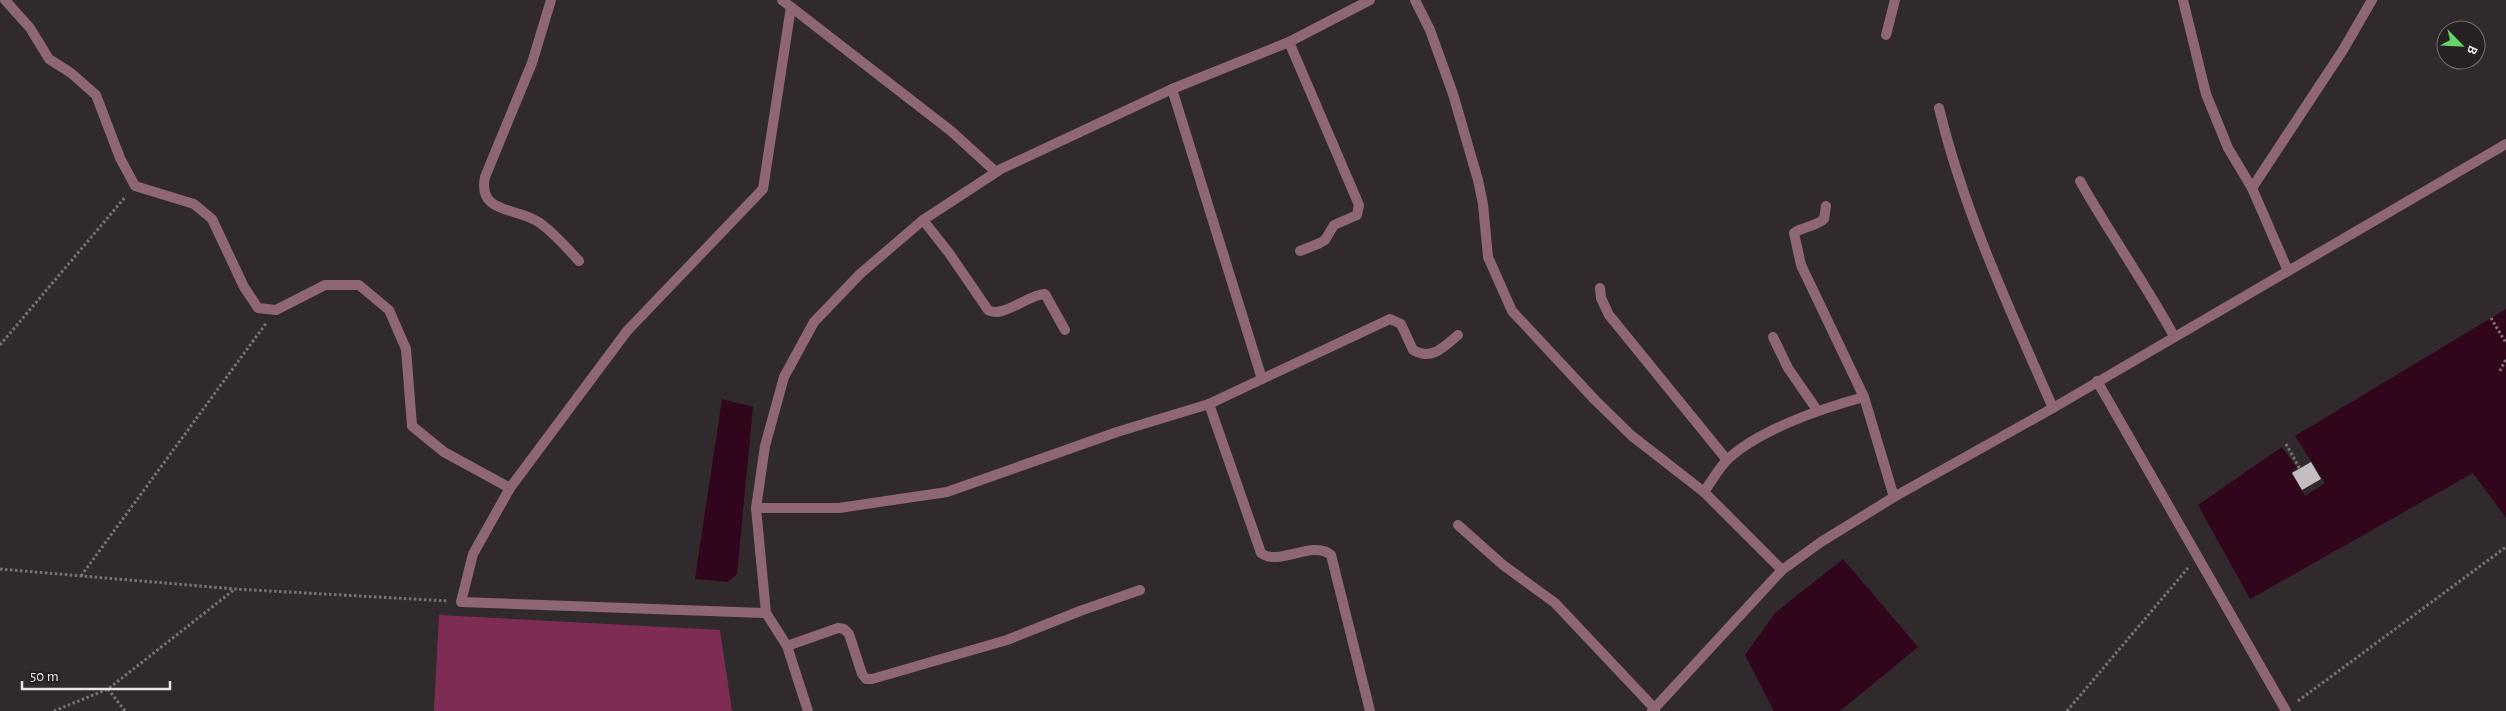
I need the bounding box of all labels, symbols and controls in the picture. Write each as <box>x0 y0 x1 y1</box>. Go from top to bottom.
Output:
north arrow <box>2436 20 2486 70</box>
text: B <box>2464 43 2480 56</box>
scale bar <box>22 658 170 690</box>
text: 50 m <box>30 669 59 684</box>

